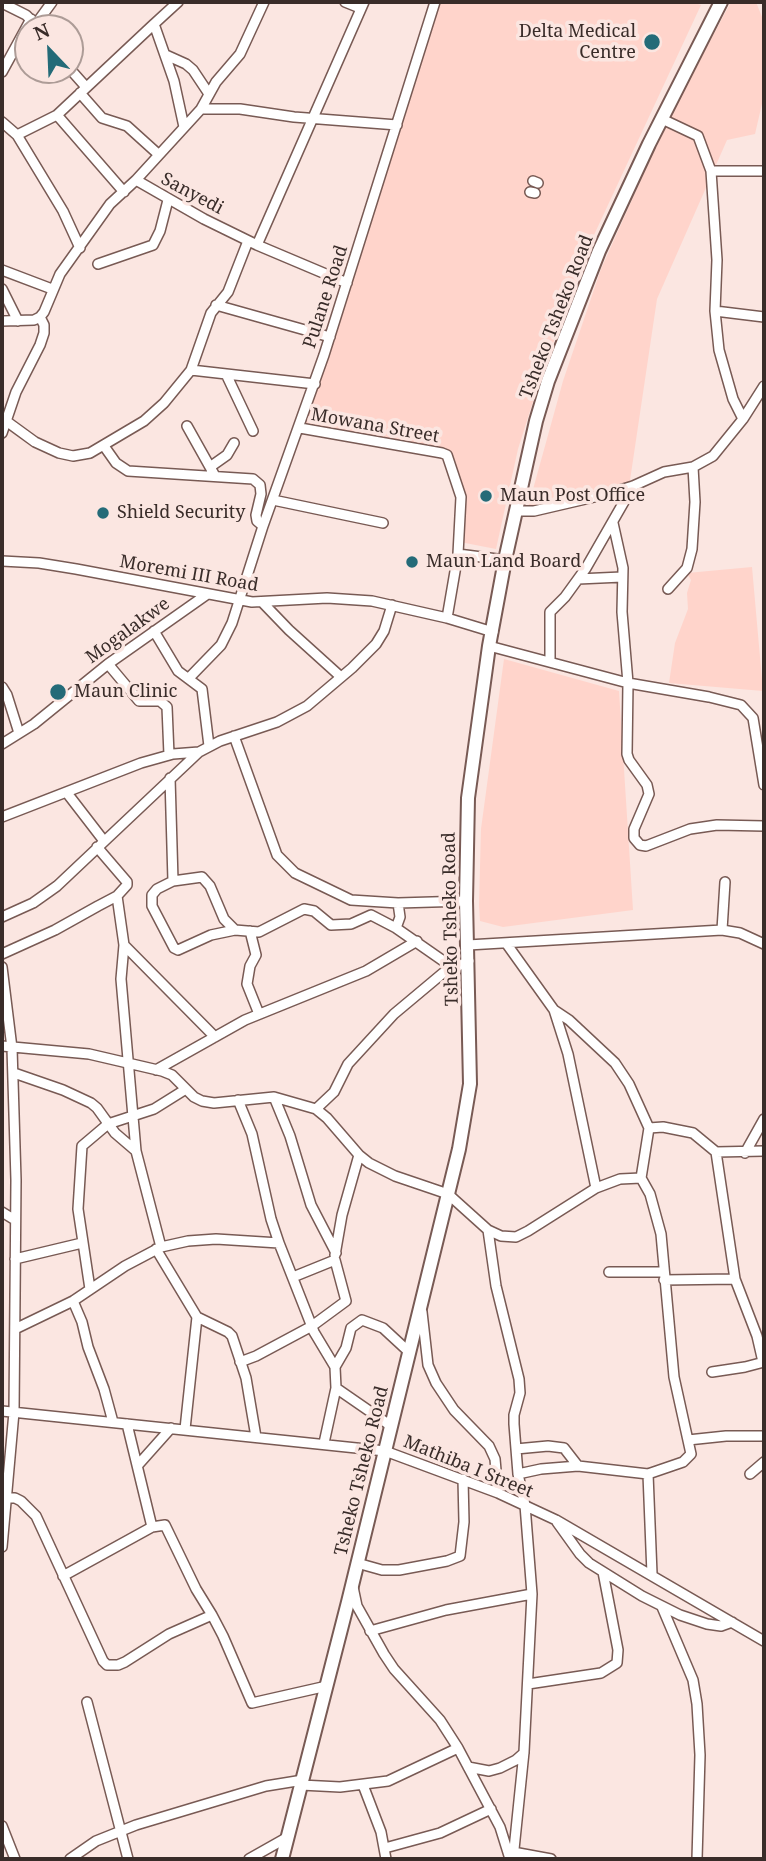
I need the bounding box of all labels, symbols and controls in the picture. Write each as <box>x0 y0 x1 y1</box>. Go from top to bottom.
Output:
north arrow <box>14 14 84 84</box>
text: N <box>30 17 54 46</box>
place label: Delta Medical Centre <box>519 21 636 64</box>
marker: Delta Medical Centre <box>642 32 662 52</box>
street label: Sanyedi <box>157 169 227 219</box>
street label: Tsheko Tsheko Road <box>516 232 598 402</box>
street label: Pulane Road <box>299 243 353 351</box>
street label: Mowana Street <box>309 404 441 448</box>
place label: Maun Post Office <box>500 485 645 507</box>
marker: Maun Post Office <box>478 488 494 504</box>
place label: Shield Security <box>117 502 245 524</box>
marker: Shield Security <box>95 505 111 521</box>
street label: Moremi III Road <box>118 551 260 597</box>
place label: Maun Land Board <box>426 551 581 573</box>
marker: Maun Land Board <box>404 554 420 570</box>
street label: Mogalakwe <box>82 593 174 669</box>
place label: Maun Clinic <box>74 681 177 703</box>
marker: Maun Clinic <box>48 682 68 702</box>
street label: Tsheko Tsheko Road <box>439 832 463 1006</box>
street label: Tsheko Tsheko Road <box>330 1384 394 1558</box>
street label: Mathiba I Street <box>400 1431 536 1503</box>

